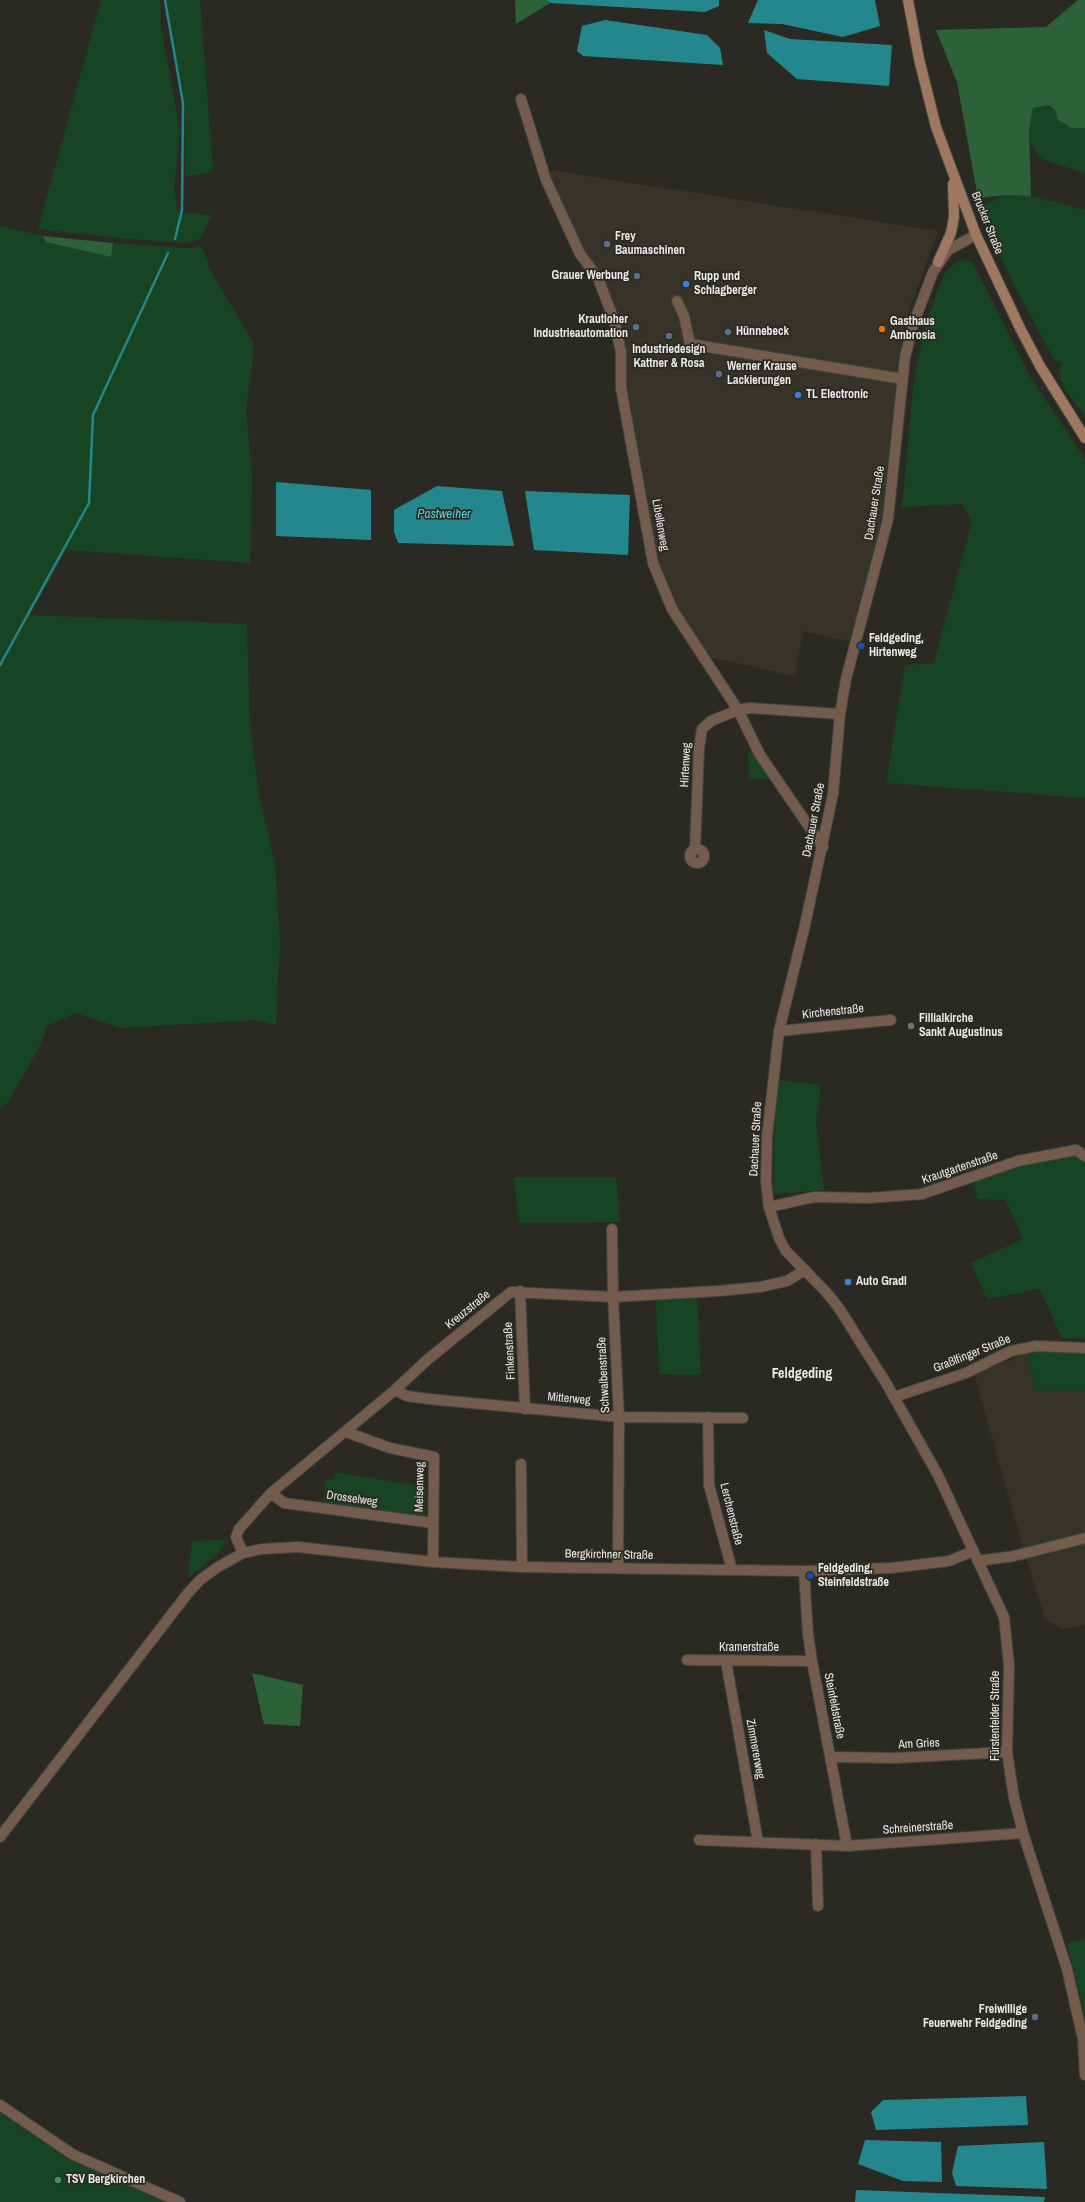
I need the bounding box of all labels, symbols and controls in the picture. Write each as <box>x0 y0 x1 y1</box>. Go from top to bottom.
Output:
street label: Brucker Straße <box>968 190 1006 256</box>
place label: Frey Baumaschinen <box>615 230 685 258</box>
marker: Frey Baumaschinen <box>602 239 612 249</box>
place label: Grauer Werbung <box>552 269 629 283</box>
place label: Rupp und Schlagberger <box>694 270 757 298</box>
marker: Grauer Werbung <box>632 271 642 281</box>
marker: Rupp und Schlagberger <box>681 279 691 289</box>
place label: Krautloher Industrieautomation <box>533 313 628 341</box>
place label: Gasthaus Ambrosia <box>890 315 935 343</box>
marker: Krautloher Industrieautomation <box>631 322 641 332</box>
marker: Gasthaus Ambrosia <box>877 324 887 334</box>
place label: Hünnebeck <box>736 325 789 339</box>
marker: Hünnebeck <box>723 327 733 337</box>
marker: Industriedesign Kattner & Rosa <box>664 331 674 341</box>
place label: Industriedesign Kattner & Rosa <box>632 343 706 371</box>
place label: Werner Krause Lackierungen <box>727 360 797 388</box>
marker: Werner Krause Lackierungen <box>714 369 724 379</box>
place label: TL Electronic <box>806 388 868 402</box>
marker: TL Electronic <box>793 390 803 400</box>
street label: Dachauer Straße <box>862 465 888 541</box>
street label: Libellenweg <box>648 498 672 552</box>
water label: Pastweiher <box>417 507 471 523</box>
place label: Feldgeding, Hirtenweg <box>869 632 924 660</box>
marker: Feldgeding, Hirtenweg <box>856 641 866 651</box>
street label: Hirtenweg <box>678 742 694 788</box>
street label: Dachauer Straße <box>800 782 828 858</box>
street label: Kirchenstraße <box>802 1002 864 1022</box>
place label: Fillialkirche Sankt Augustinus <box>919 1012 1003 1040</box>
marker: Fillialkirche Sankt Augustinus <box>906 1021 916 1031</box>
street label: Dachauer Straße <box>747 1101 765 1177</box>
street label: Krautgartenstraße <box>920 1148 1000 1188</box>
place label: Auto Gradl <box>856 1275 907 1289</box>
marker: Auto Gradl <box>843 1277 853 1287</box>
street label: Kreuzstraße <box>443 1288 493 1332</box>
street label: Finkenstraße <box>501 1322 519 1380</box>
street label: Graßlfinger Straße <box>931 1332 1013 1376</box>
street label: Schwalbenstraße <box>595 1337 613 1413</box>
district label: Feldgeding <box>772 1366 832 1382</box>
street label: Mitterweg <box>547 1390 591 1408</box>
street label: Meisenweg <box>412 1462 428 1512</box>
street label: Lerchenstraße <box>716 1481 746 1547</box>
street label: Drosselweg <box>326 1488 378 1510</box>
street label: Bergkirchner Straße <box>565 1547 653 1563</box>
place label: Feldgeding, Steinfeldstraße <box>818 1562 889 1590</box>
marker: Feldgeding, Steinfeldstraße <box>805 1571 815 1581</box>
street label: Kramerstraße <box>719 1641 779 1655</box>
street label: Fürstenfelder Straße <box>989 1671 1003 1761</box>
street label: Steinfeldstraße <box>821 1672 847 1740</box>
street label: Zimmererweg <box>743 1718 767 1780</box>
street label: Am Gries <box>898 1736 940 1752</box>
street label: Schreinerstraße <box>882 1818 954 1838</box>
place label: Freiwillige Feuerwehr Feldgeding <box>923 2003 1027 2031</box>
marker: Freiwillige Feuerwehr Feldgeding <box>1030 2012 1040 2022</box>
place label: TSV Bergkirchen <box>66 2173 145 2187</box>
marker: TSV Bergkirchen <box>53 2175 63 2185</box>

